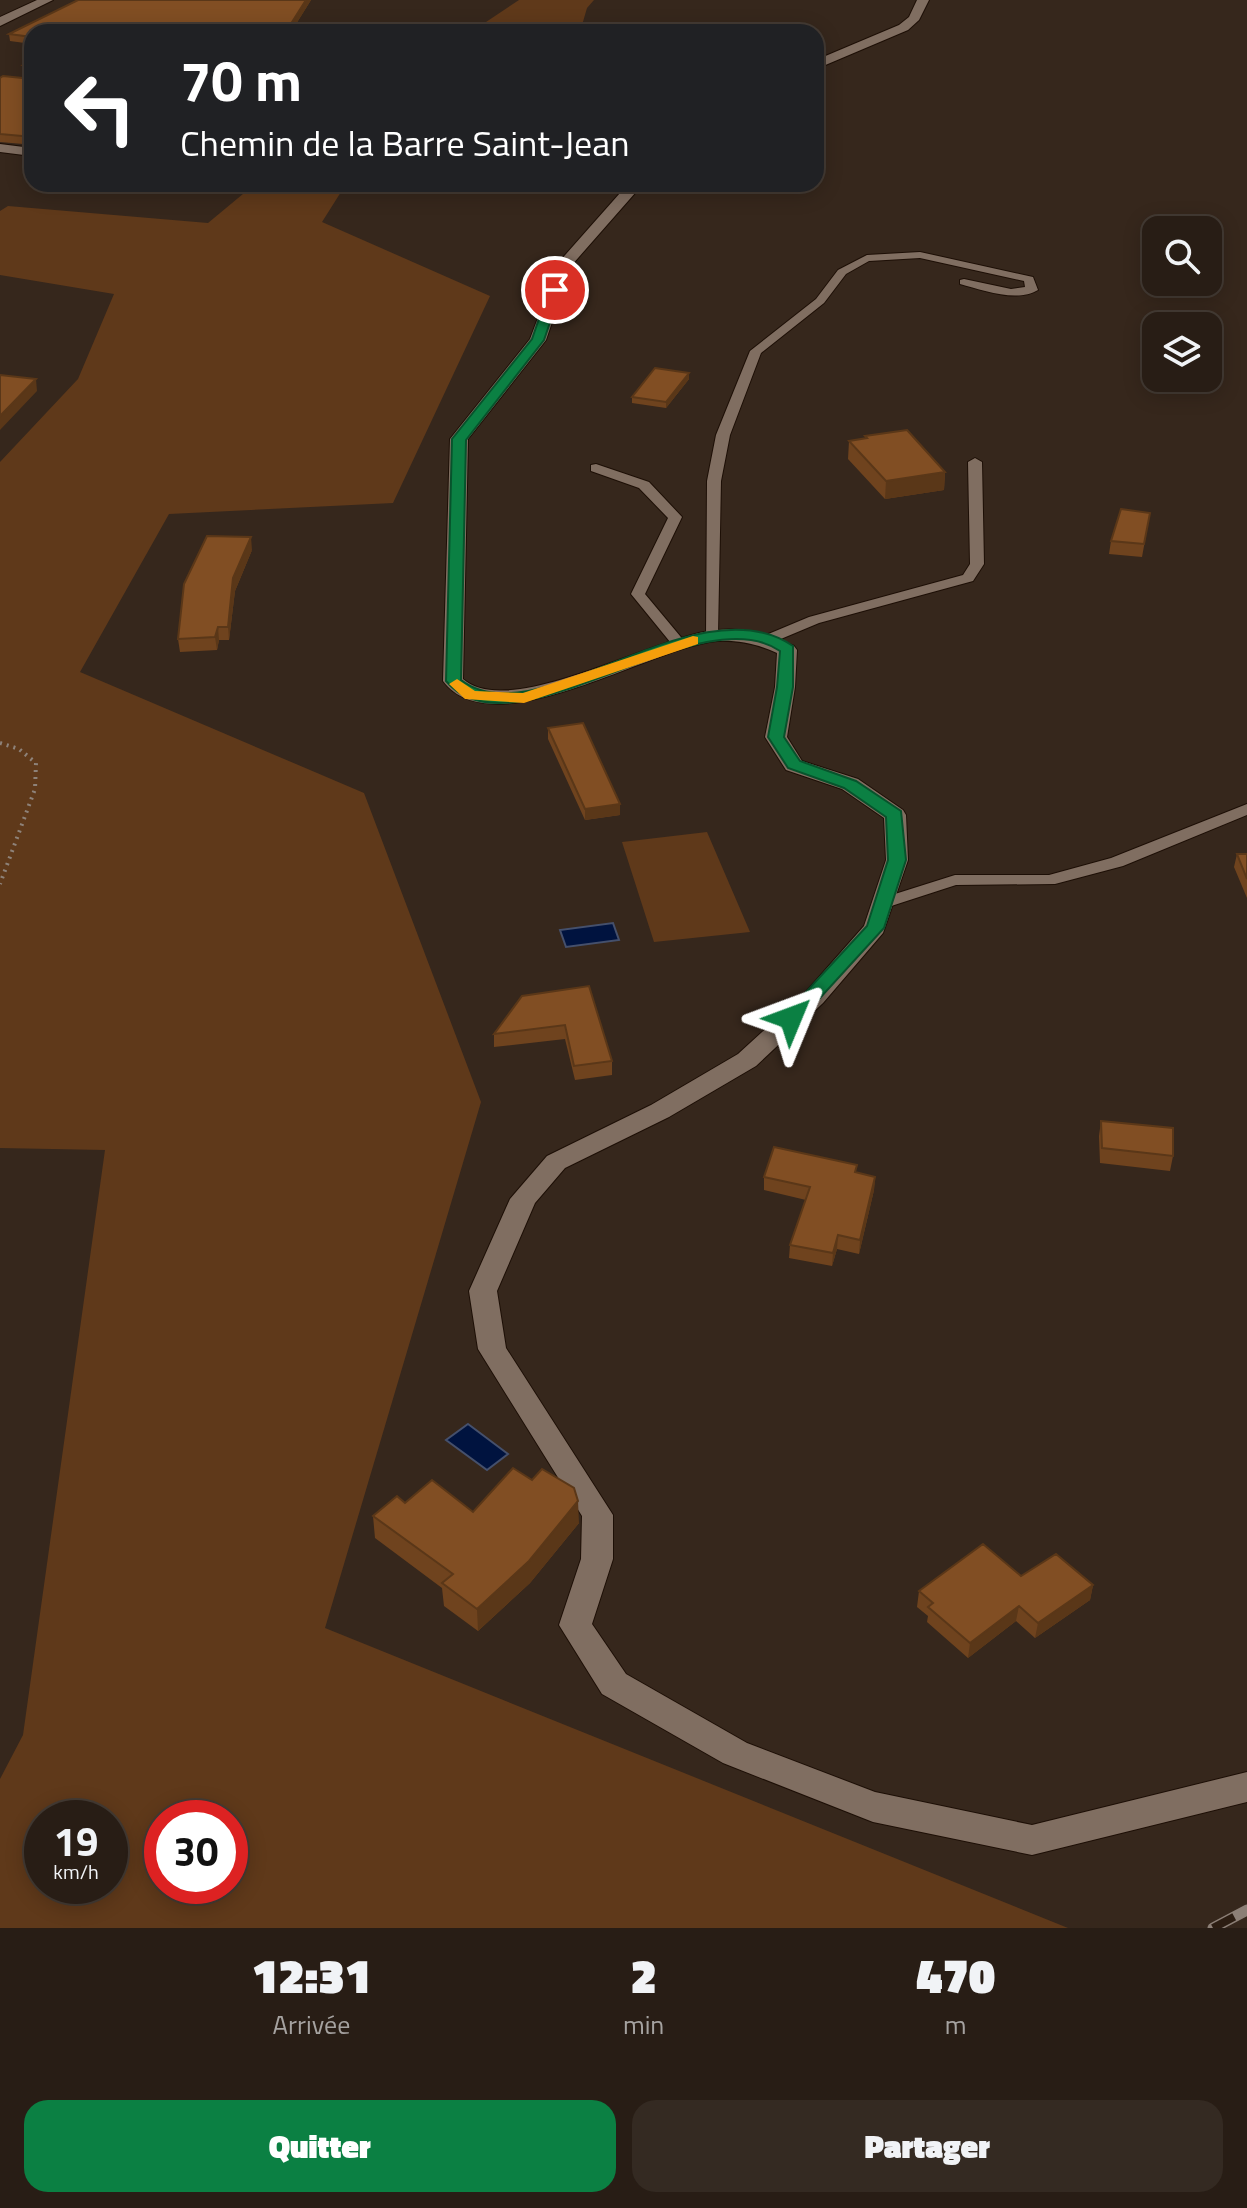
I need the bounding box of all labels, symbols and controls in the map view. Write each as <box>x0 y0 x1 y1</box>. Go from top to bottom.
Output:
text: 70 m <box>180 38 302 123</box>
icon: left <box>48 56 152 160</box>
text: Chemin de la Barre Saint-Jean <box>180 115 630 170</box>
map controls <box>1142 216 1222 392</box>
button: search <box>1142 216 1222 296</box>
pin <box>521 256 589 324</box>
icon: arrive <box>533 268 577 312</box>
button: layers <box>1142 312 1222 392</box>
position arrow <box>749 976 833 1060</box>
speed limit sign: 30 <box>144 1800 248 1904</box>
text: 19 <box>54 1811 98 1872</box>
text: km/h <box>53 1856 99 1887</box>
text: 12:31 <box>252 1939 371 2012</box>
text: 2 <box>630 1939 657 2012</box>
text: 470 <box>916 1939 995 2012</box>
text: Arrivée <box>273 2005 350 2044</box>
text: min <box>623 2005 664 2044</box>
text: m <box>945 2005 967 2044</box>
button: Quitter <box>24 2100 616 2192</box>
button: Partager <box>632 2100 1223 2192</box>

